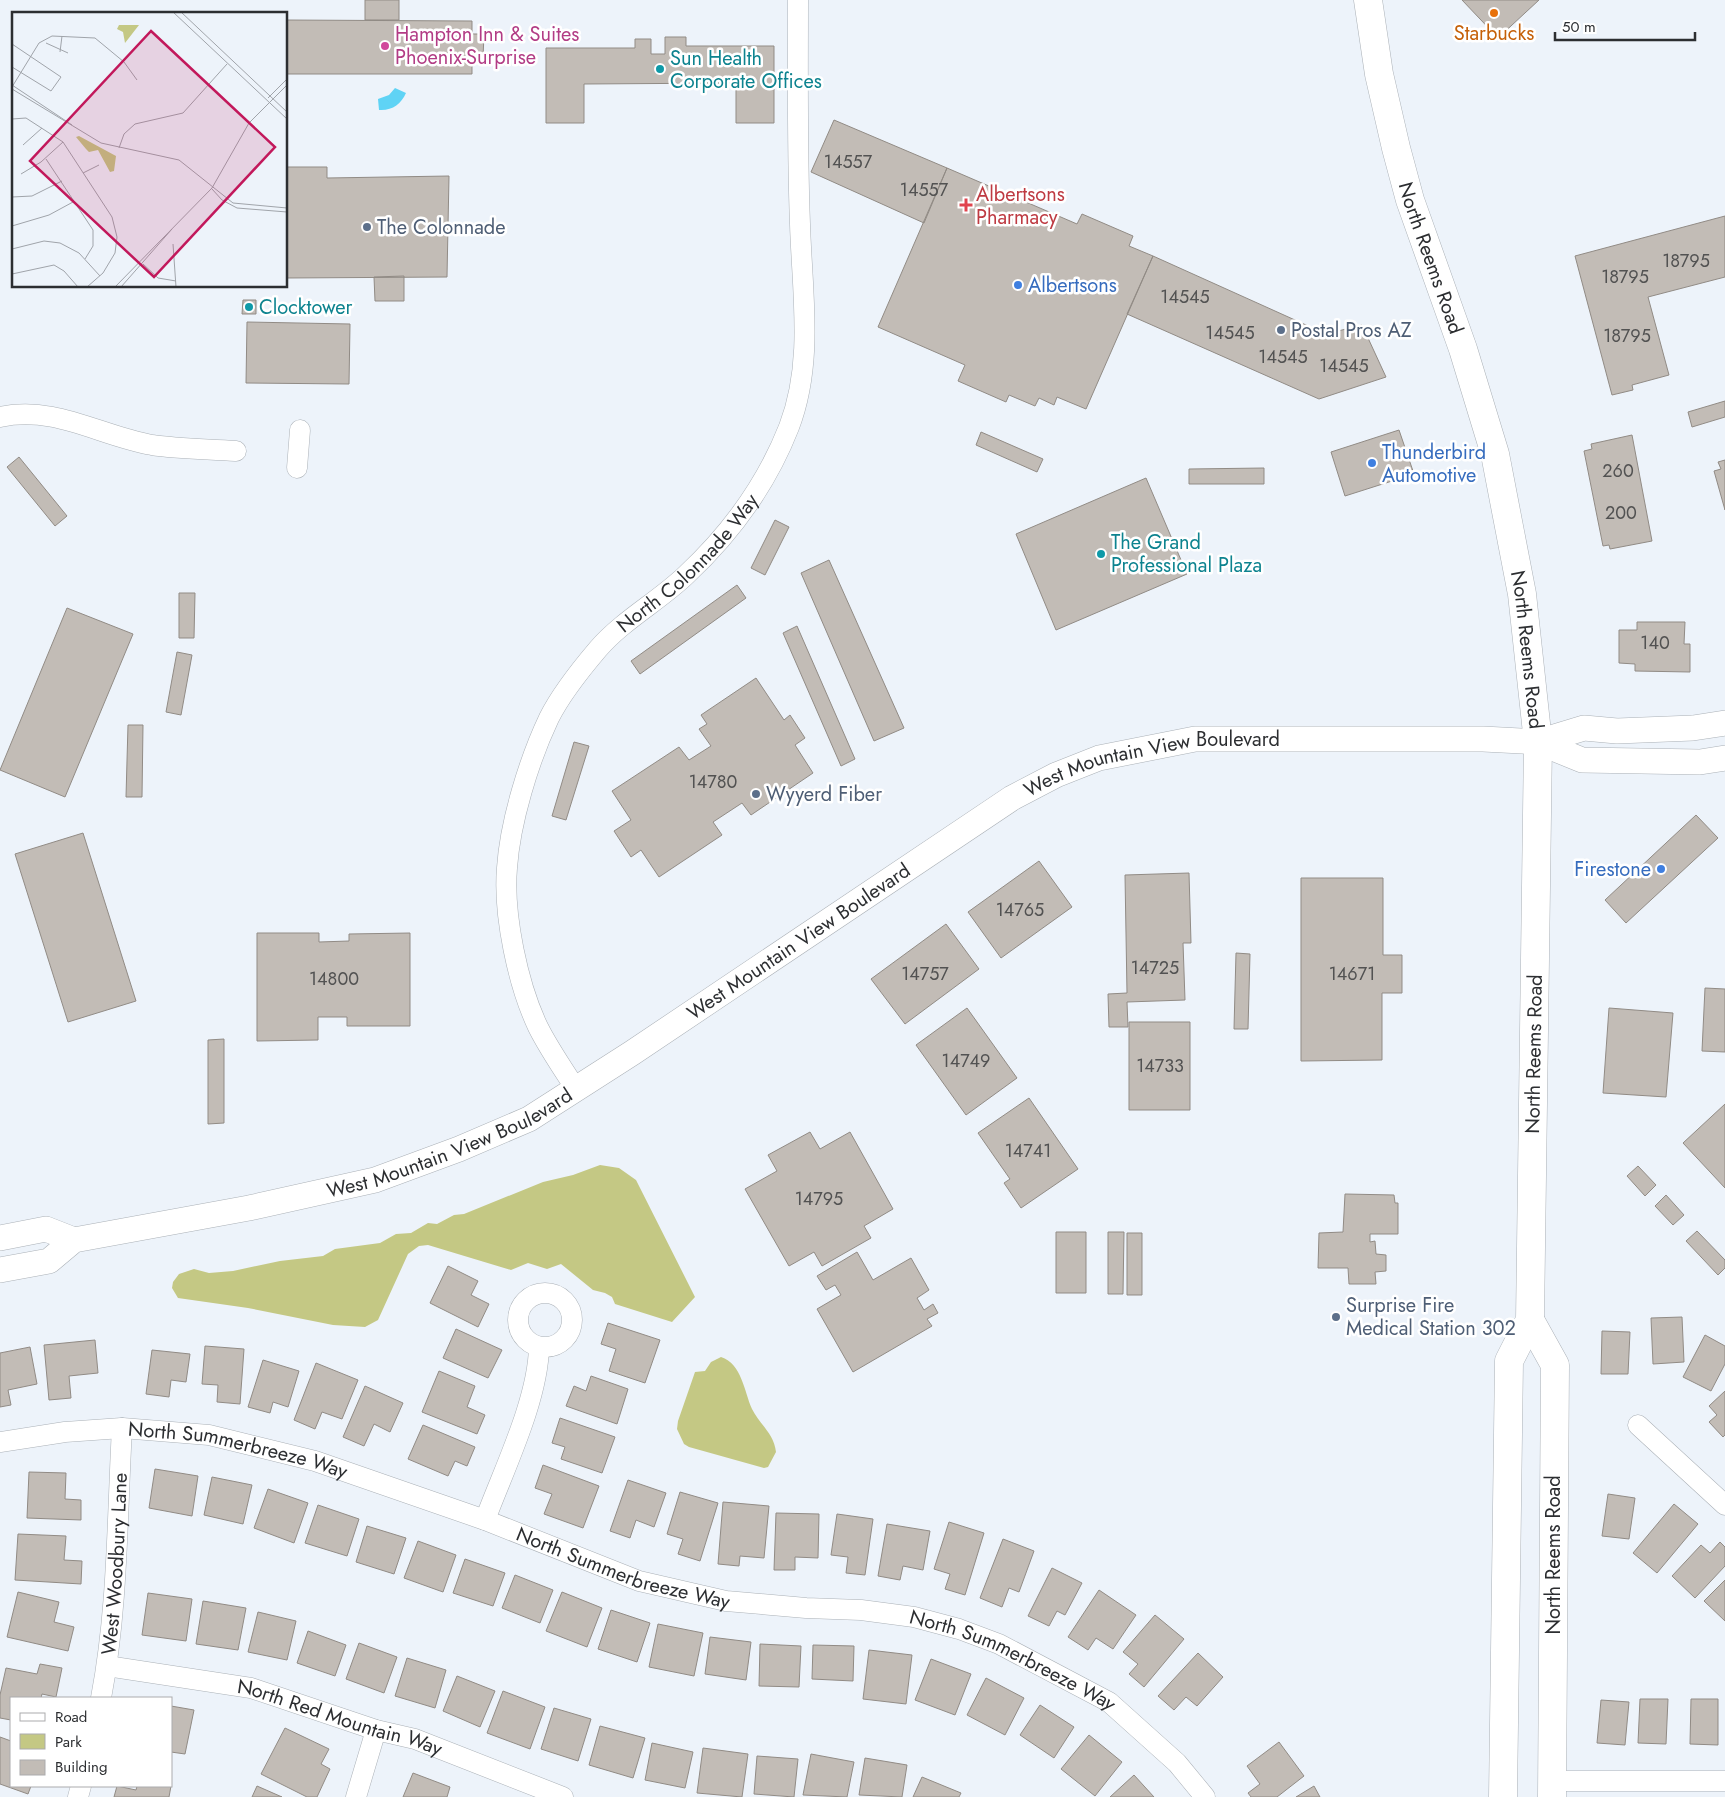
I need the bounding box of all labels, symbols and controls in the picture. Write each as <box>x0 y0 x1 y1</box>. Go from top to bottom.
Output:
marker: Starbucks <box>1488 7 1500 19</box>
scale bar <box>1555 10 1695 42</box>
inset map <box>12 12 288 288</box>
text: 50 m <box>1562 16 1596 38</box>
place label: Starbucks <box>1454 19 1534 48</box>
place label: Hampton Inn & Suites Phoenix-Surprise <box>395 20 579 72</box>
marker: Hampton Inn & Suites Phoenix-Surprise <box>379 40 391 52</box>
place label: Sun Health Corporate Offices <box>670 44 822 96</box>
marker: Sun Health Corporate Offices <box>654 63 666 75</box>
house number: 14557 <box>824 149 873 175</box>
house number: 14557 <box>900 177 949 203</box>
street label: North Reems Road <box>1391 179 1471 338</box>
place label: Albertsons Pharmacy <box>976 180 1065 232</box>
marker: Albertsons Pharmacy <box>960 199 972 211</box>
place label: The Colonnade <box>377 213 506 242</box>
marker: The Colonnade <box>361 221 373 233</box>
house number: 18795 <box>1662 248 1710 274</box>
house number: 18795 <box>1601 264 1649 290</box>
place label: Albertsons <box>1028 271 1117 300</box>
marker: Albertsons <box>1012 279 1024 291</box>
house number: 14545 <box>1160 284 1210 310</box>
place label: Clocktower <box>259 293 353 322</box>
marker: Clocktower <box>243 301 255 313</box>
place label: Postal Pros AZ <box>1291 316 1412 345</box>
house number: 14545 <box>1205 320 1255 346</box>
house number: 18795 <box>1603 323 1651 349</box>
marker: Postal Pros AZ <box>1275 324 1287 336</box>
house number: 14545 <box>1258 344 1308 370</box>
house number: 14545 <box>1319 353 1369 379</box>
place label: Thunderbird Automotive <box>1382 438 1486 490</box>
marker: Thunderbird Automotive <box>1366 457 1378 469</box>
house number: 260 <box>1602 458 1634 484</box>
street label: North Colonnade Way <box>610 488 765 639</box>
house number: 200 <box>1605 500 1637 526</box>
place label: The Grand Professional Plaza <box>1111 528 1262 580</box>
marker: The Grand Professional Plaza <box>1095 548 1107 560</box>
street label: North Reems Road <box>1503 568 1551 730</box>
house number: 140 <box>1640 630 1670 656</box>
street label: West Mountain View Boulevard <box>1019 725 1280 804</box>
house number: 14780 <box>689 769 738 795</box>
place label: Wyyerd Fiber <box>766 780 882 809</box>
marker: Wyyerd Fiber <box>750 788 762 800</box>
place label: Firestone <box>1574 855 1651 884</box>
street label: West Mountain View Boulevard <box>681 856 916 1027</box>
marker: Firestone <box>1655 863 1667 875</box>
house number: 14765 <box>996 897 1044 923</box>
house number: 14725 <box>1131 955 1179 981</box>
house number: 14757 <box>901 961 949 987</box>
house number: 14671 <box>1329 961 1375 987</box>
house number: 14800 <box>309 966 359 992</box>
street label: North Reems Road <box>1518 974 1550 1134</box>
house number: 14749 <box>942 1048 990 1074</box>
house number: 14733 <box>1136 1053 1184 1079</box>
street label: West Mountain View Boulevard <box>324 1081 578 1205</box>
house number: 14741 <box>1005 1138 1051 1164</box>
house number: 14795 <box>795 1186 843 1212</box>
place label: Surprise Fire Medical Station 302 <box>1346 1291 1516 1343</box>
marker: Surprise Fire Medical Station 302 <box>1330 1311 1342 1323</box>
street label: North Summerbreeze Way <box>127 1414 352 1486</box>
street label: West Woodbury Lane <box>94 1472 134 1657</box>
street label: North Reems Road <box>1539 1475 1568 1635</box>
street label: North Summerbreeze Way <box>512 1519 733 1616</box>
street label: North Summerbreeze Way <box>906 1602 1124 1717</box>
street label: North Red Mountain Way <box>235 1672 447 1763</box>
legend <box>10 1697 172 1787</box>
text: Road <box>55 1706 87 1728</box>
text: Park <box>55 1731 82 1753</box>
text: Building <box>55 1756 107 1778</box>

